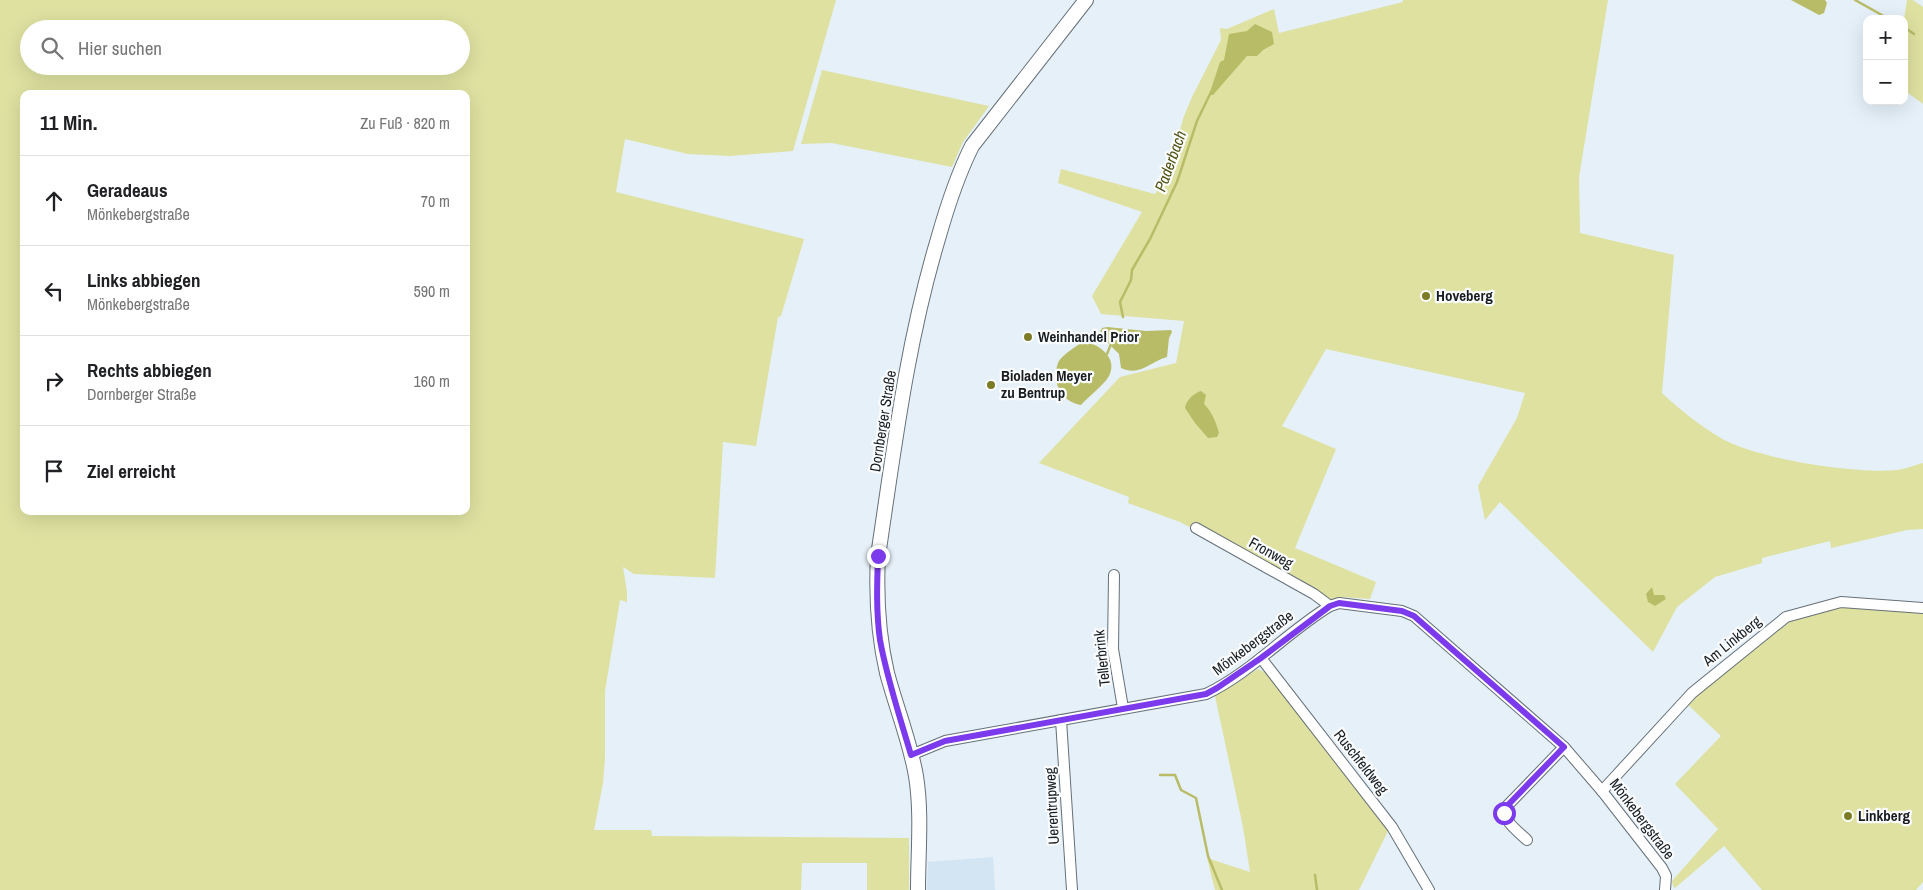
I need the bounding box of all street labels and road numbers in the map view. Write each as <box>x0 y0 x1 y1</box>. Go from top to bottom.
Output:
street label: Dornberger Straße <box>864 368 901 473</box>
street label: Fronweg <box>1245 532 1297 573</box>
street label: Mönkebergstraße <box>1208 605 1298 680</box>
street label: Am Linkberg <box>1697 610 1766 671</box>
street label: Tellerbrink <box>1088 628 1115 687</box>
street label: Ruschfeldweg <box>1329 725 1394 799</box>
street label: Uerentrupweg <box>1039 767 1064 845</box>
street label: Mönkebergstraße <box>1605 774 1680 864</box>

